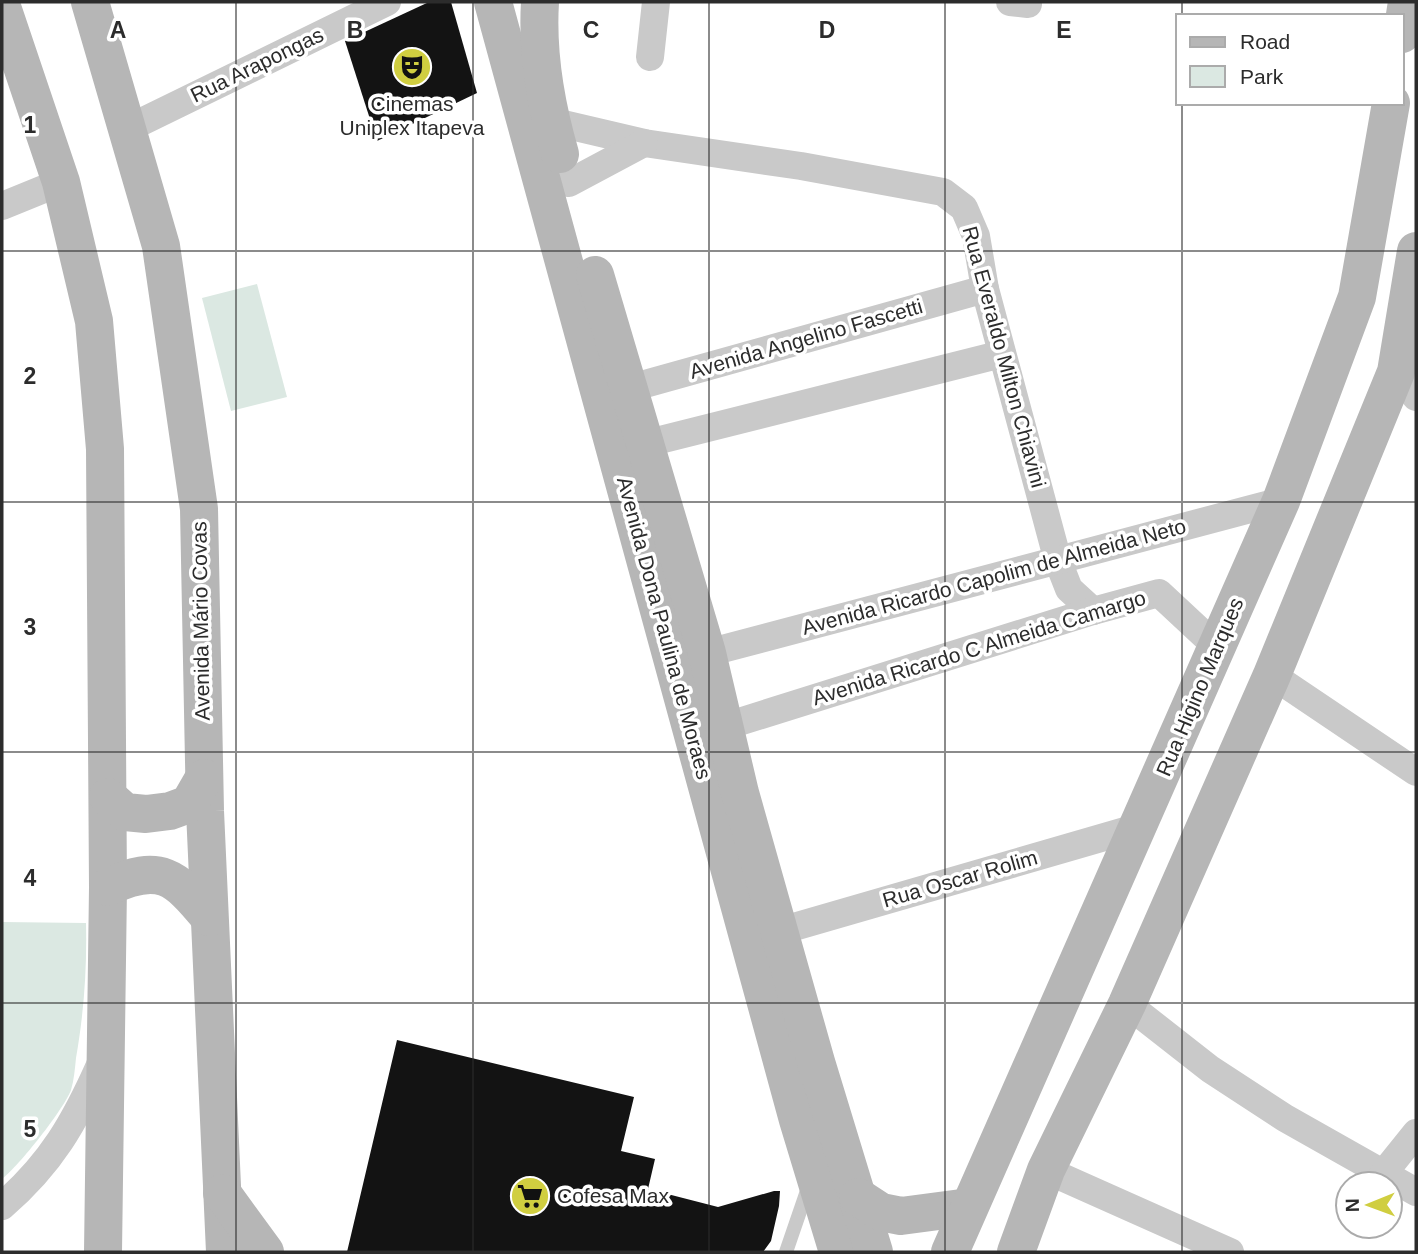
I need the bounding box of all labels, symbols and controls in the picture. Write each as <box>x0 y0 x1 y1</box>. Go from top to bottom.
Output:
legend <box>1176 14 1404 105</box>
text: A <box>110 17 126 43</box>
text: B <box>347 17 363 43</box>
text: C <box>583 17 599 43</box>
text: D <box>819 17 835 43</box>
text: E <box>1056 17 1072 43</box>
street label: Rua Arapongas <box>187 22 327 107</box>
text: Road <box>1240 30 1290 53</box>
theatre icon: Cinemas Uniplex Itapeva <box>391 46 433 88</box>
text: Park <box>1240 65 1284 88</box>
place label: Cinemas Uniplex Itapeva <box>340 92 485 139</box>
text: 1 <box>24 112 37 138</box>
street label: Rua Everaldo Milton Chiavini <box>958 224 1050 490</box>
street label: Avenida Angelino Fascetti <box>687 294 925 383</box>
text: 2 <box>24 363 36 389</box>
street label: Avenida Dona Paulina de Moraes <box>613 474 716 782</box>
street label: Avenida Ricardo Capolim de Almeida Neto <box>799 514 1188 639</box>
street label: Avenida Mário Covas <box>187 521 214 721</box>
street label: Avenida Ricardo C Almeida Camargo <box>809 586 1148 709</box>
street label: Rua Higino Marques <box>1152 594 1248 779</box>
text: 3 <box>24 614 36 640</box>
street label: Rua Oscar Rolim <box>880 845 1040 912</box>
text: 4 <box>24 865 37 891</box>
text: 5 <box>24 1116 37 1142</box>
north arrow <box>1334 1170 1404 1240</box>
supermarket icon: Cofesa Max <box>509 1175 551 1217</box>
place label: Cofesa Max <box>557 1184 670 1207</box>
text: N <box>1342 1198 1363 1212</box>

